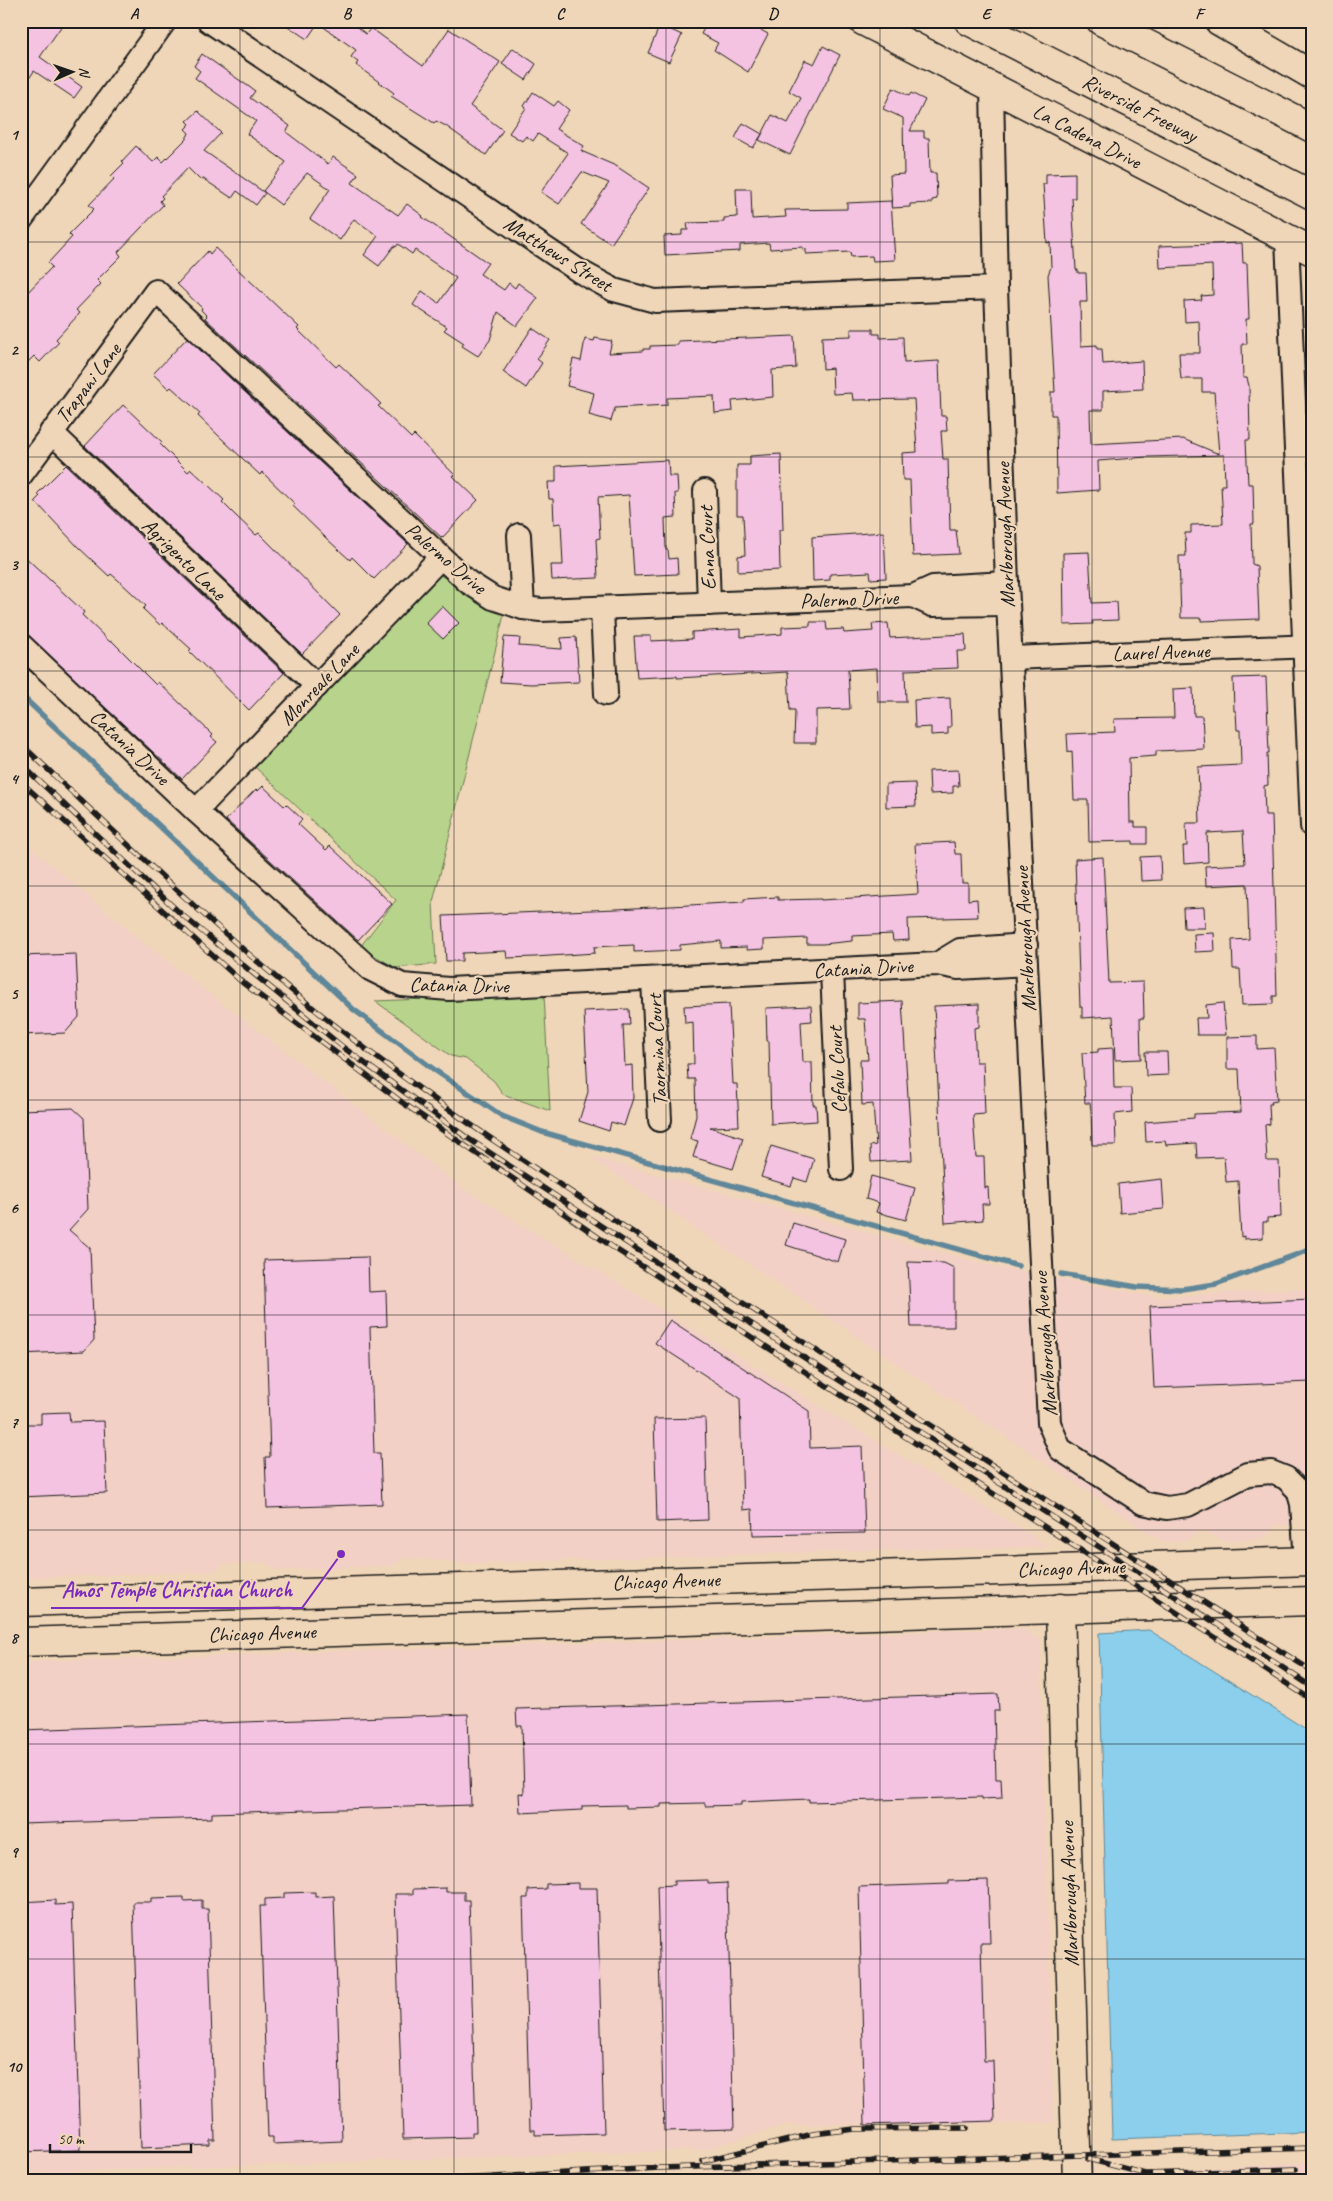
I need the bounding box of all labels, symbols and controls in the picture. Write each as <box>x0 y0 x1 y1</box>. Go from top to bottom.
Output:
text: A <box>130 4 140 24</box>
text: B <box>343 4 353 24</box>
text: C <box>556 4 566 24</box>
text: D <box>768 4 779 24</box>
text: E <box>982 4 993 24</box>
text: F <box>1195 4 1206 24</box>
north arrow <box>48 48 98 98</box>
text: N <box>76 67 93 79</box>
street label: Riverside Freeway <box>1078 68 1203 149</box>
street label: La Cadena Drive <box>1029 98 1146 175</box>
text: 1 <box>10 125 19 145</box>
street label: Matthews Street <box>499 210 619 299</box>
street label: Trapani Lane <box>49 337 127 428</box>
text: 2 <box>10 340 19 360</box>
street label: Marlborough Avenue <box>989 460 1021 608</box>
street label: Enna Court <box>692 504 721 590</box>
street label: Agrigento Lane <box>136 512 232 606</box>
street label: Palermo Drive <box>400 517 493 600</box>
text: 3 <box>10 555 19 575</box>
street label: Palermo Drive <box>800 584 900 614</box>
street label: Monreale Lane <box>273 637 365 730</box>
street label: Laurel Avenue <box>1112 637 1211 667</box>
street label: Catania Drive <box>85 704 176 791</box>
text: 4 <box>10 769 19 789</box>
street label: Marlborough Avenue <box>1008 864 1042 1012</box>
street label: Catania Drive <box>813 952 915 984</box>
street label: Catania Drive <box>409 971 510 999</box>
text: 5 <box>11 984 20 1004</box>
street label: Taormina Court <box>641 991 673 1107</box>
street label: Cefalu Court <box>822 1024 852 1114</box>
text: 6 <box>10 1198 19 1218</box>
street label: Marlborough Avenue <box>1027 1269 1063 1417</box>
text: 7 <box>10 1413 19 1433</box>
street label: Chicago Avenue <box>1017 1553 1126 1583</box>
street label: Chicago Avenue <box>612 1566 721 1596</box>
callout: Amos Temple Christian Church <box>51 1571 302 1608</box>
text: Amos Temple Christian Church <box>62 1576 293 1604</box>
street label: Chicago Avenue <box>208 1618 317 1648</box>
text: 8 <box>10 1628 19 1648</box>
street label: Marlborough Avenue <box>1053 1819 1085 1967</box>
text: 9 <box>10 1842 19 1862</box>
text: 10 <box>7 2057 23 2077</box>
scale bar <box>50 2121 191 2153</box>
text: 50 m <box>58 2130 85 2149</box>

